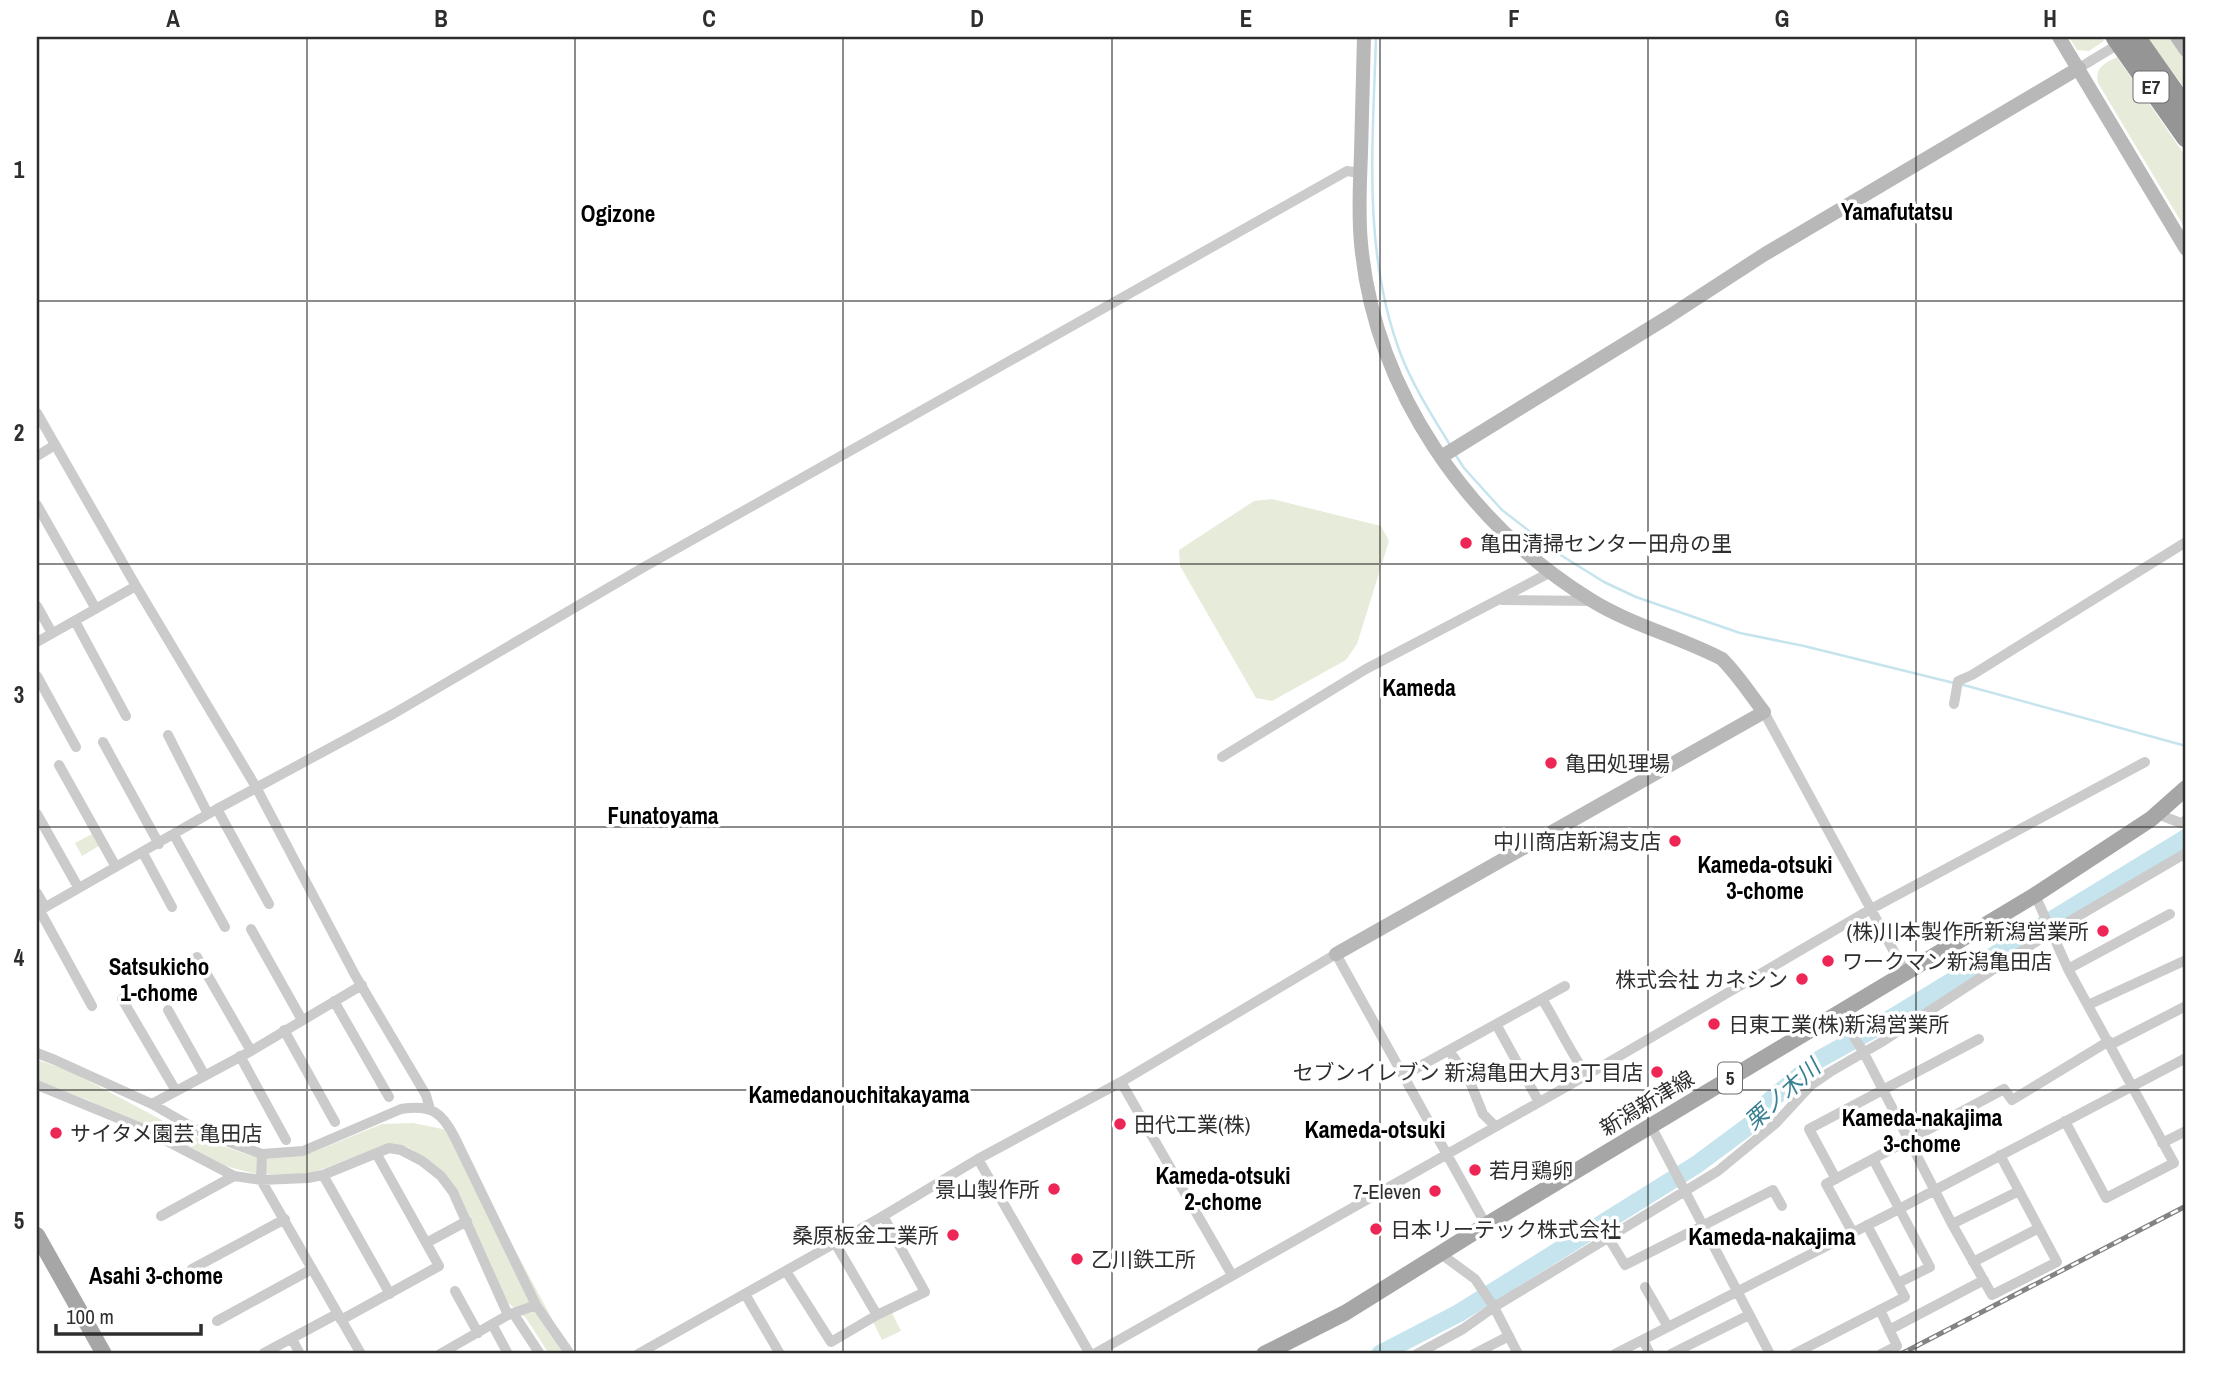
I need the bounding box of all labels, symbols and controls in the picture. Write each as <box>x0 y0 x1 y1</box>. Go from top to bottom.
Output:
text: A <box>166 3 180 34</box>
text: B <box>434 3 448 34</box>
text: C <box>702 3 716 34</box>
text: D <box>970 3 984 34</box>
text: E <box>1240 3 1252 34</box>
text: F <box>1508 3 1520 34</box>
text: G <box>1775 3 1789 34</box>
text: H <box>2043 3 2057 34</box>
road number: E7 <box>2134 72 2168 102</box>
text: 1 <box>14 154 25 185</box>
district label: Yamafutatsu <box>1841 196 1953 227</box>
district label: Ogizone <box>581 198 655 229</box>
text: 2 <box>14 417 24 448</box>
place label: 亀田清掃センター田舟の里 <box>1480 529 1732 558</box>
marker: 亀田清掃センター田舟の里 <box>1458 535 1474 551</box>
district label: Kameda <box>1382 672 1456 703</box>
text: 3 <box>14 679 24 710</box>
place label: 亀田処理場 <box>1565 749 1670 778</box>
marker: 亀田処理場 <box>1543 755 1559 771</box>
district label: Funatoyama <box>607 800 719 831</box>
place label: 中川商店新潟支店 <box>1493 827 1661 856</box>
marker: 中川商店新潟支店 <box>1667 833 1683 849</box>
district label: Kameda-otsuki 3-chome <box>1697 849 1833 906</box>
place label: (株)川本製作所新潟営業所 <box>1847 917 2089 946</box>
marker: (株)川本製作所新潟営業所 <box>2095 923 2111 939</box>
text: 4 <box>14 942 25 973</box>
place label: ワークマン新潟亀田店 <box>1842 947 2052 976</box>
district label: Satsukicho 1-chome <box>109 951 209 1008</box>
marker: ワークマン新潟亀田店 <box>1820 953 1836 969</box>
place label: 株式会社 カネシン <box>1615 965 1788 994</box>
marker: 株式会社 カネシン <box>1794 971 1810 987</box>
place label: 日東工業(株)新潟営業所 <box>1728 1010 1949 1039</box>
marker: 日東工業(株)新潟営業所 <box>1706 1016 1722 1032</box>
water label: 栗ノ木川 <box>1737 1050 1829 1136</box>
place label: セブンイレブン 新潟亀田大月3丁目店 <box>1293 1058 1643 1087</box>
road number: 5 <box>1718 1062 1742 1094</box>
street label: 新潟新津線 <box>1595 1064 1699 1142</box>
marker: セブンイレブン 新潟亀田大月3丁目店 <box>1649 1064 1665 1080</box>
district label: Kamedanouchitakayama <box>748 1079 970 1110</box>
district label: Kameda-nakajima 3-chome <box>1842 1102 2003 1159</box>
place label: 田代工業(株) <box>1134 1110 1250 1139</box>
district label: Kameda-otsuki <box>1304 1113 1446 1145</box>
marker: 田代工業(株) <box>1112 1116 1128 1132</box>
place label: サイタメ園芸 亀田店 <box>70 1119 262 1148</box>
marker: サイタメ園芸 亀田店 <box>48 1125 64 1141</box>
place label: 若月鶏卵 <box>1489 1156 1573 1185</box>
district label: Kameda-otsuki 2-chome <box>1155 1160 1291 1217</box>
marker: 若月鶏卵 <box>1467 1162 1483 1178</box>
place label: 景山製作所 <box>935 1175 1040 1204</box>
place label: 7-Eleven <box>1353 1177 1421 1206</box>
marker: 景山製作所 <box>1046 1181 1062 1197</box>
marker: 7-Eleven <box>1427 1183 1443 1199</box>
text: 5 <box>14 1205 24 1236</box>
place label: 日本リーテック株式会社 <box>1390 1215 1621 1244</box>
district label: Kameda-nakajima <box>1688 1220 1856 1252</box>
place label: 桑原板金工業所 <box>792 1221 939 1250</box>
marker: 日本リーテック株式会社 <box>1368 1221 1384 1237</box>
marker: 桑原板金工業所 <box>945 1227 961 1243</box>
place label: 乙川鉄工所 <box>1091 1245 1196 1274</box>
marker: 乙川鉄工所 <box>1069 1251 1085 1267</box>
district label: Asahi 3-chome <box>89 1260 223 1291</box>
scale bar <box>56 1293 201 1337</box>
text: 100 m <box>66 1302 114 1331</box>

